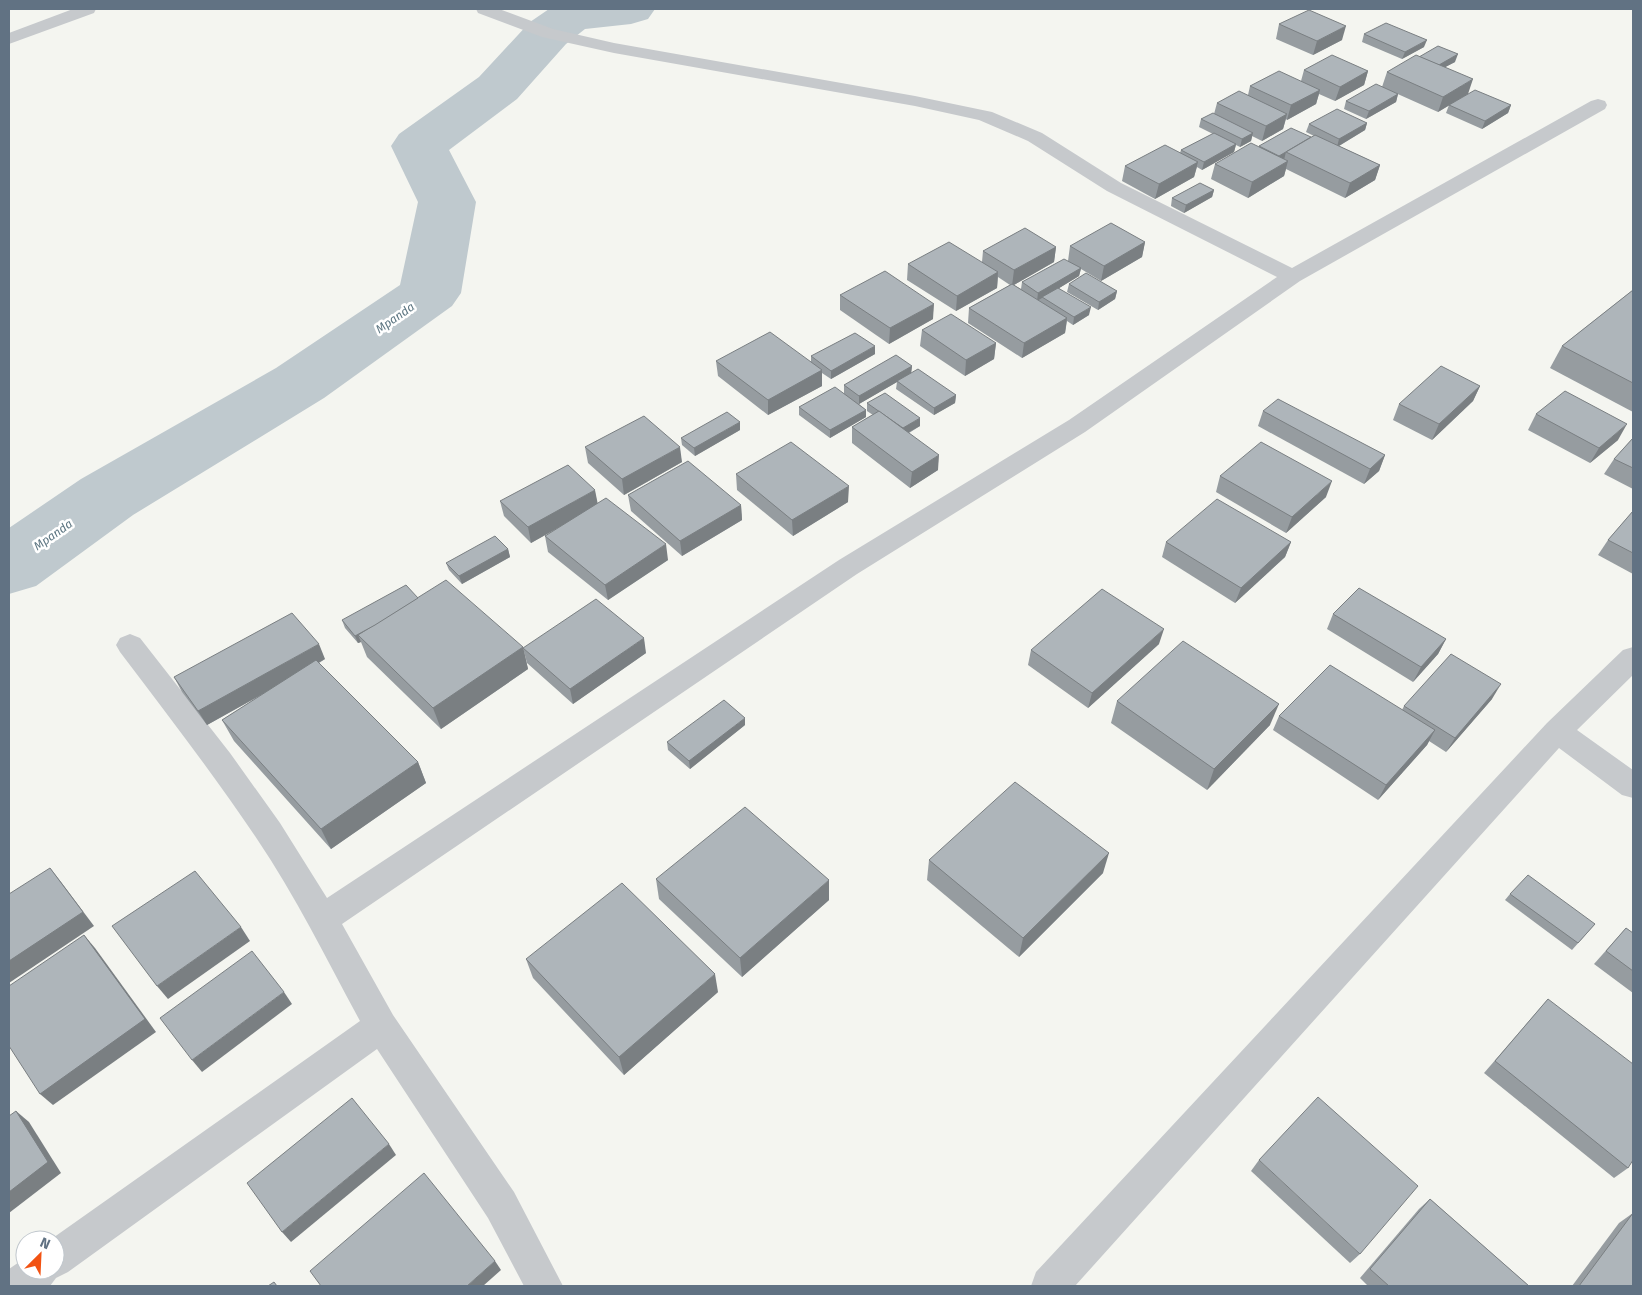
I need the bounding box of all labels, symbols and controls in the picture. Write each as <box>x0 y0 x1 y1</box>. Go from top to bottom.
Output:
water label: Mpanda <box>373 300 417 336</box>
water label: Mpanda <box>31 517 75 553</box>
north arrow <box>15 1230 65 1280</box>
text: N <box>37 1234 53 1253</box>

